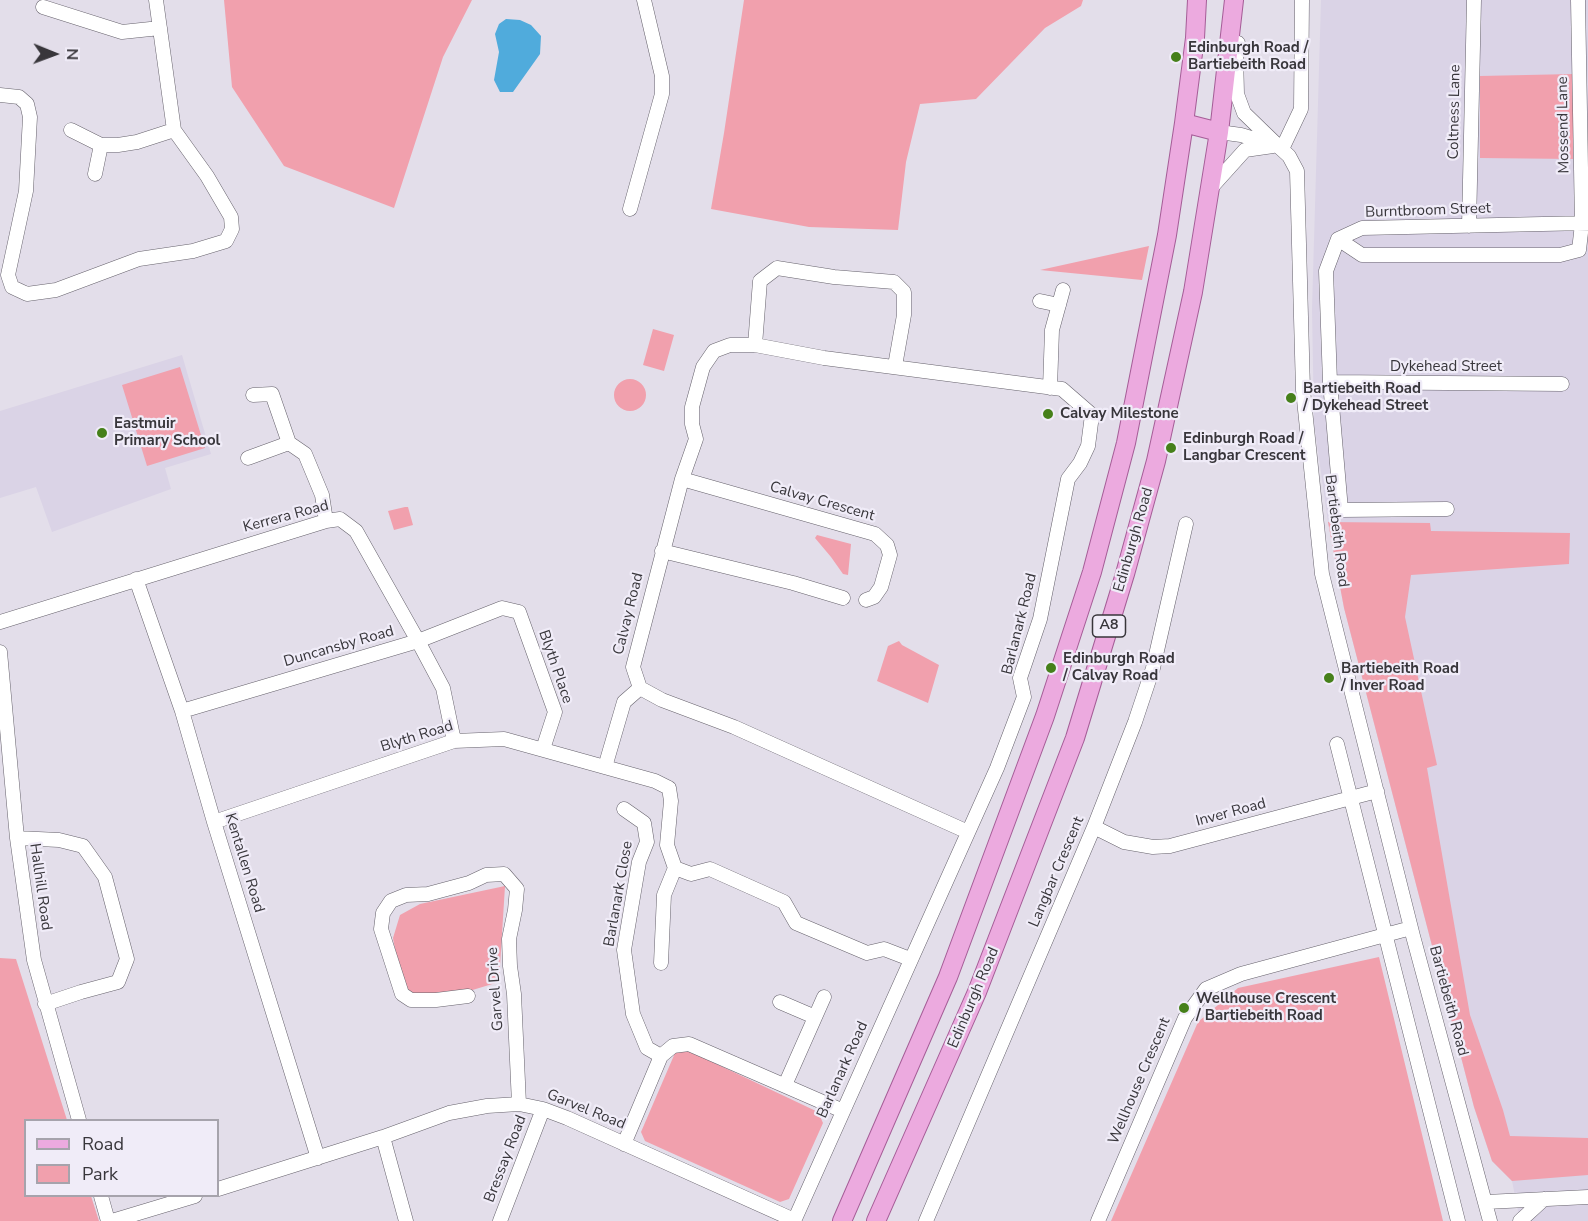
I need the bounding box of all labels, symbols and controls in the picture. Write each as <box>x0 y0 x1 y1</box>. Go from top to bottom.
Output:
north arrow <box>24 24 84 84</box>
place label: Edinburgh Road / Bartiebeith Road <box>1188 39 1309 74</box>
text: N <box>61 48 83 60</box>
marker: Edinburgh Road / Bartiebeith Road <box>1169 50 1183 64</box>
street label: Coltness Lane <box>1445 64 1465 160</box>
street label: Mossend Lane <box>1554 76 1574 174</box>
street label: Burntbroom Street <box>1365 200 1491 222</box>
street label: Dykehead Street <box>1390 358 1502 376</box>
place label: Bartiebeith Road / Dykehead Street <box>1303 380 1428 415</box>
marker: Bartiebeith Road / Dykehead Street <box>1284 391 1298 405</box>
place label: Calvay Milestone <box>1060 405 1179 423</box>
marker: Calvay Milestone <box>1041 407 1055 421</box>
place label: Eastmuir Primary School <box>114 415 220 450</box>
marker: Eastmuir Primary School <box>95 426 109 440</box>
place label: Edinburgh Road / Langbar Crescent <box>1183 430 1306 465</box>
marker: Edinburgh Road / Langbar Crescent <box>1164 441 1178 455</box>
street label: Bartiebeith Road <box>1320 474 1352 588</box>
street label: Calvay Crescent <box>768 478 876 526</box>
street label: Edinburgh Road <box>1110 486 1158 594</box>
street label: Kerrera Road <box>241 497 331 537</box>
street label: Calvay Road <box>610 571 648 657</box>
street label: Barlanark Road <box>999 571 1041 677</box>
road number: A8 <box>1092 615 1126 637</box>
street label: Duncansby Road <box>282 623 396 671</box>
street label: Blyth Place <box>534 628 576 706</box>
place label: Edinburgh Road / Calvay Road <box>1063 650 1175 685</box>
place label: Bartiebeith Road / Inver Road <box>1341 660 1459 695</box>
marker: Edinburgh Road / Calvay Road <box>1044 661 1058 675</box>
marker: Bartiebeith Road / Inver Road <box>1322 671 1336 685</box>
street label: Blyth Road <box>379 717 455 757</box>
street label: Inver Road <box>1194 795 1268 831</box>
street label: Kentallen Road <box>220 811 268 915</box>
street label: Langbar Crescent <box>1026 814 1088 930</box>
street label: Barlanark Close <box>601 840 637 948</box>
street label: Hallhill Road <box>25 842 55 932</box>
street label: Bartiebeith Road <box>1425 944 1471 1058</box>
street label: Edinburgh Road <box>945 945 1003 1051</box>
street label: Garvel Drive <box>484 946 508 1032</box>
place label: Wellhouse Crescent / Bartiebeith Road <box>1196 990 1336 1025</box>
marker: Wellhouse Crescent / Bartiebeith Road <box>1177 1001 1191 1015</box>
street label: Wellhouse Crescent <box>1105 1015 1175 1147</box>
street label: Barlanark Road <box>814 1019 872 1121</box>
street label: Garvel Road <box>544 1086 628 1134</box>
street label: Bressay Road <box>481 1113 531 1205</box>
legend <box>24 1119 219 1197</box>
text: Road <box>82 1132 124 1156</box>
text: Park <box>82 1162 118 1186</box>

